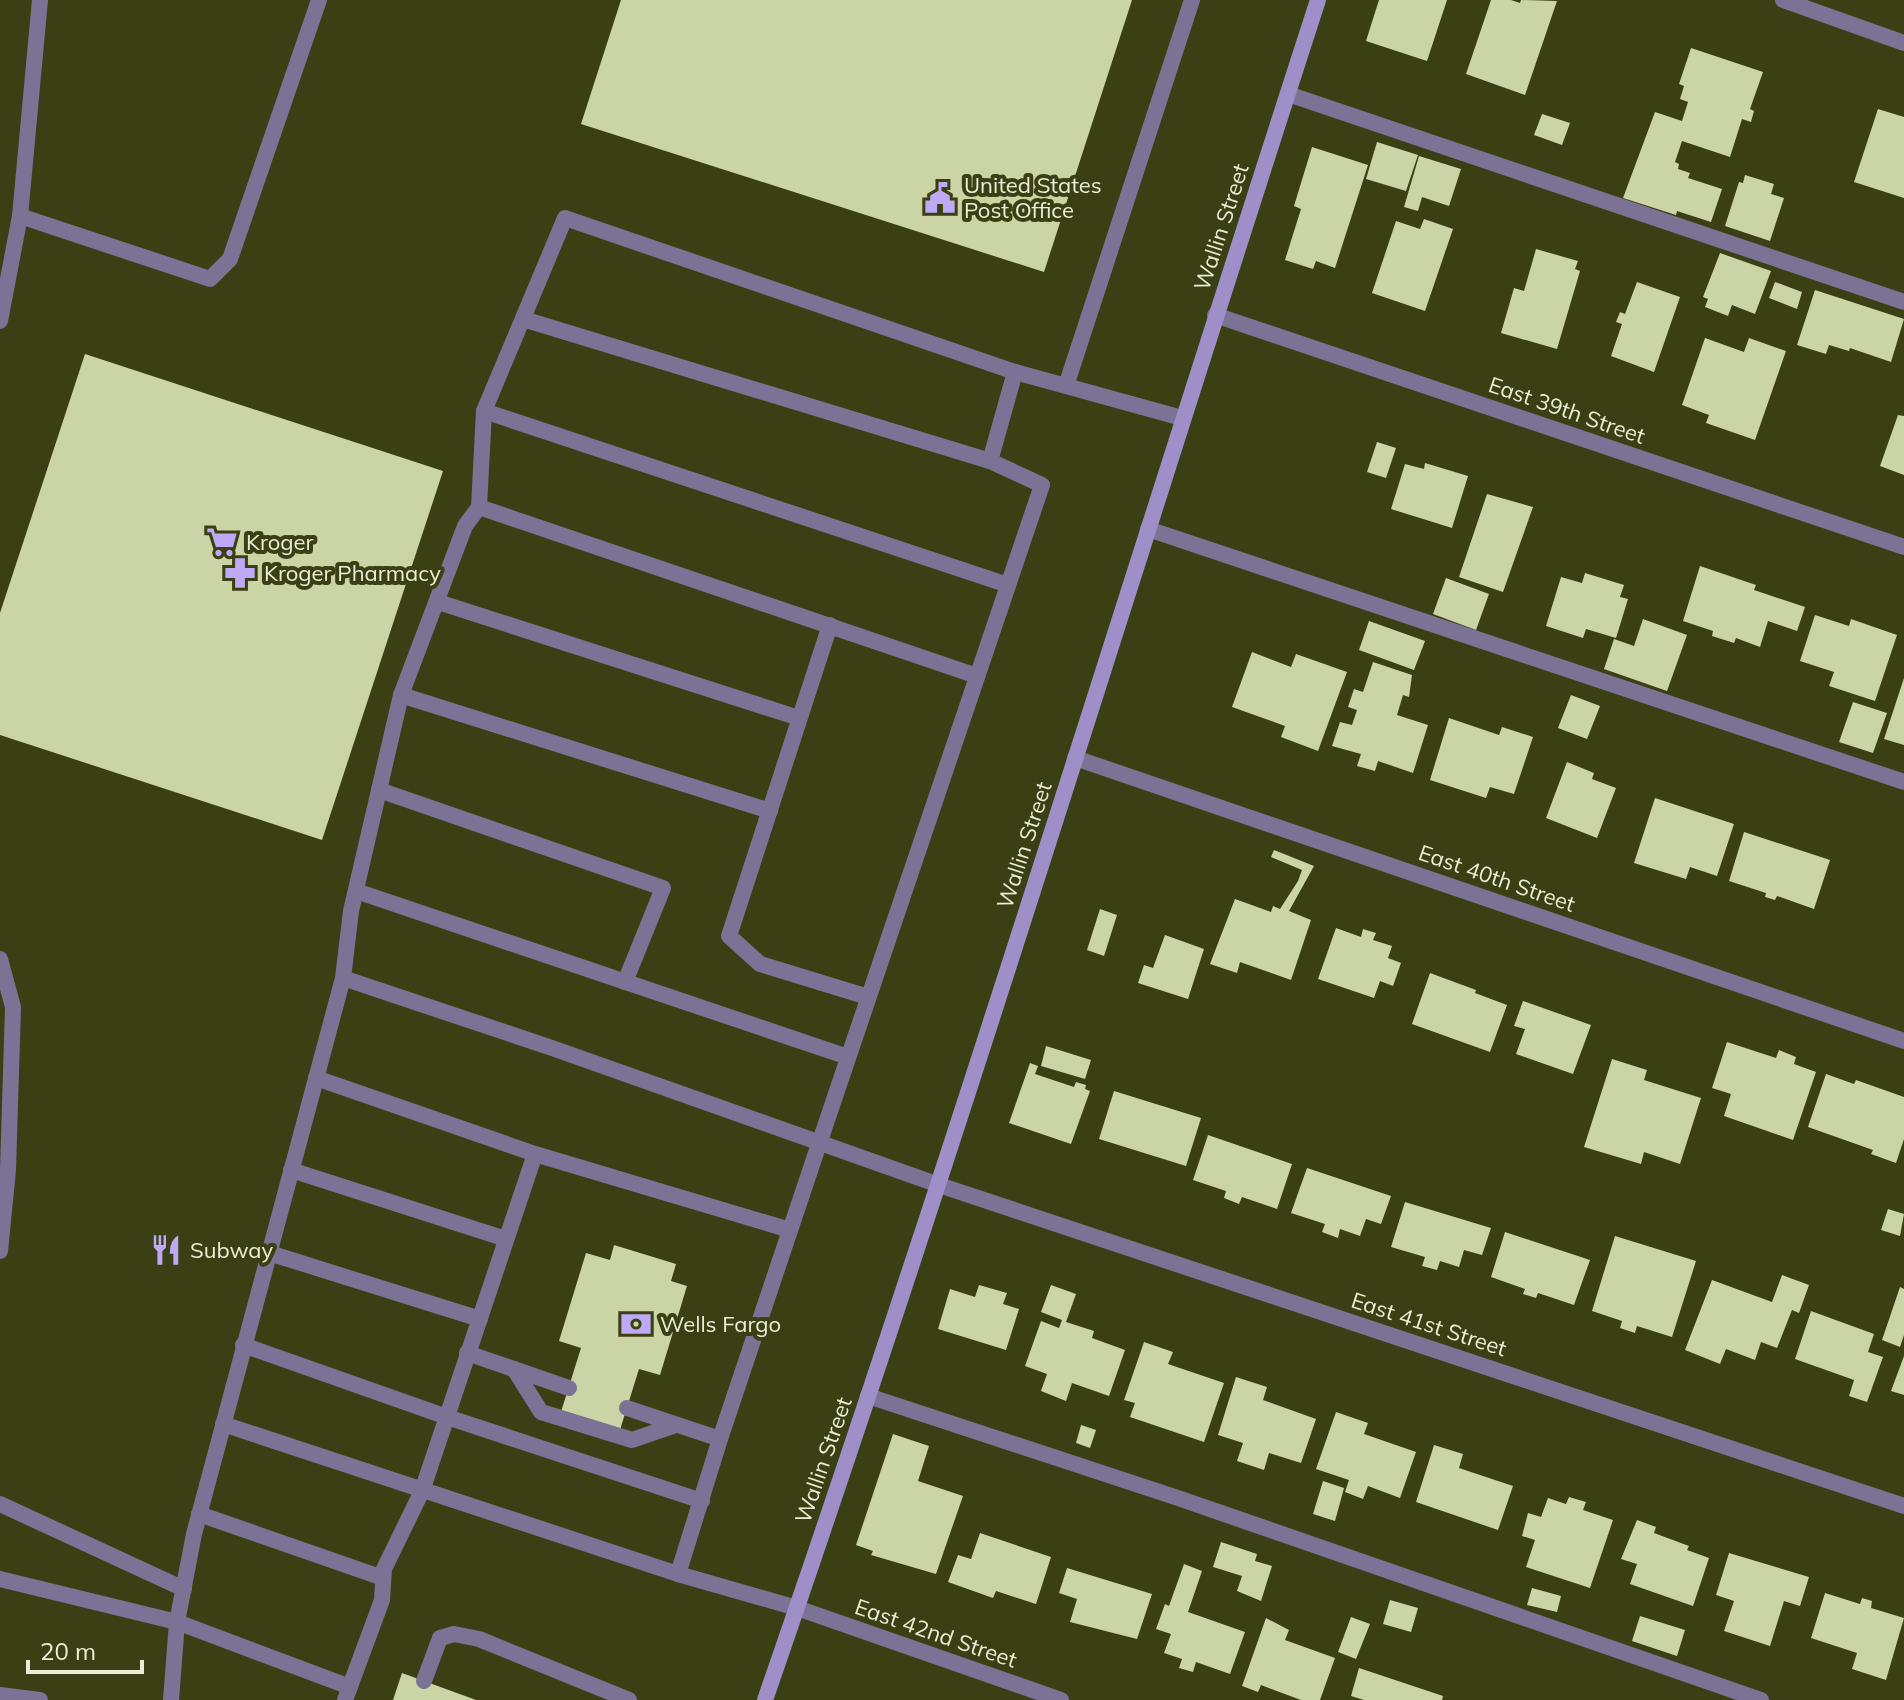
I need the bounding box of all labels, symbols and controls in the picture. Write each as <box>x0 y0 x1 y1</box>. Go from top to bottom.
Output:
street label: Wallin Street <box>1187 160 1255 294</box>
place label: United States Post Office <box>964 171 1102 224</box>
public building icon: United States Post Office <box>923 181 957 215</box>
street label: East 39th Street <box>1485 370 1649 450</box>
supermarket icon: Kroger <box>205 525 239 559</box>
place label: Kroger <box>246 528 314 556</box>
pharmacy icon: Kroger Pharmacy <box>223 556 257 590</box>
place label: Kroger Pharmacy <box>264 559 441 587</box>
street label: Wallin Street <box>990 778 1058 912</box>
street label: East 40th Street <box>1415 838 1579 918</box>
restaurant icon: Subway <box>149 1233 183 1267</box>
place label: Subway <box>190 1236 273 1264</box>
street label: East 41st Street <box>1348 1286 1510 1362</box>
bank icon: Wells Fargo <box>619 1307 653 1341</box>
place label: Wells Fargo <box>660 1310 781 1338</box>
street label: Wallin Street <box>788 1393 858 1527</box>
street label: East 42nd Street <box>851 1592 1021 1674</box>
scale bar <box>28 1624 142 1674</box>
text: 20 m <box>40 1636 96 1666</box>

